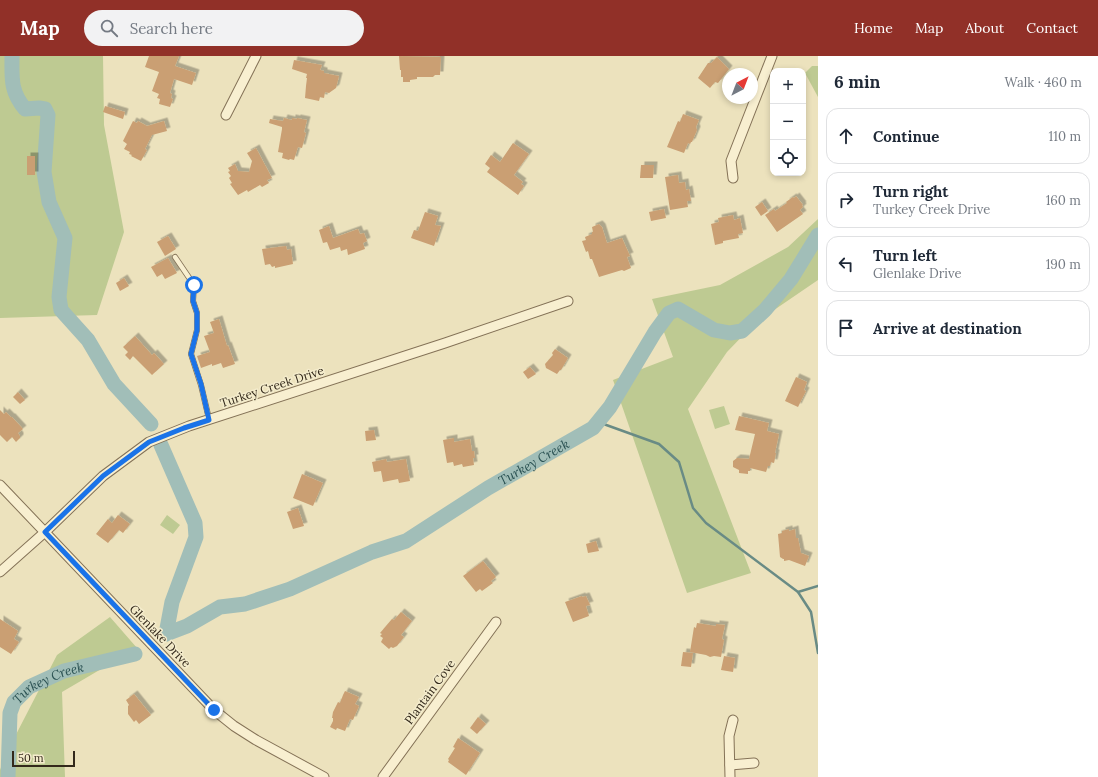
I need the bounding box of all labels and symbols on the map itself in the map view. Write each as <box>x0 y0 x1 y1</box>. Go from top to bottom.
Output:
north arrow <box>722 68 758 104</box>
route start <box>185 276 203 294</box>
street label: Turkey Creek Drive <box>218 363 326 410</box>
water label: Turkey Creek <box>495 435 572 489</box>
street label: Glenlake Drive <box>127 601 194 671</box>
street label: Plantain Cove <box>401 656 458 727</box>
water label: Turkey Creek <box>9 659 86 708</box>
route end <box>205 701 223 719</box>
scale bar <box>12 749 75 768</box>

